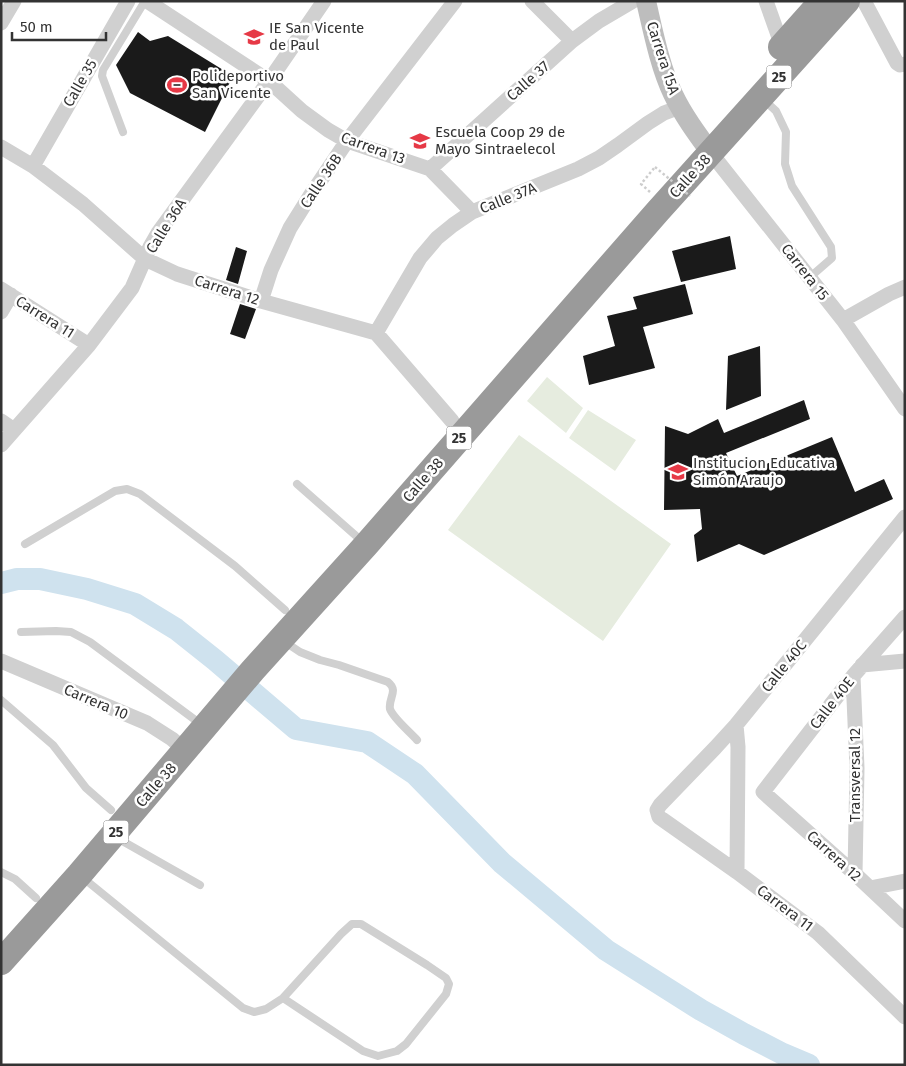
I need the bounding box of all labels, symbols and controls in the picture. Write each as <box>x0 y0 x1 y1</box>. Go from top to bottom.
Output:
scale bar <box>12 10 106 42</box>
text: 50 m <box>20 18 53 36</box>
place label: IE San Vicente de Paul <box>269 19 364 54</box>
street label: Carrera 15A <box>643 19 683 97</box>
school or university icon: IE San Vicente de Paul <box>243 26 265 48</box>
street label: Calle 35 <box>59 56 101 110</box>
street label: Calle 37 <box>503 57 553 105</box>
road number: 25 <box>766 66 792 88</box>
place label: Polideportivo San Vicente <box>192 67 284 102</box>
sports icon: Polideportivo San Vicente <box>166 74 188 96</box>
place label: Escuela Coop 29 de Mayo Sintraelecol <box>435 123 565 158</box>
street label: Carrera 13 <box>338 128 408 168</box>
school or university icon: Escuela Coop 29 de Mayo Sintraelecol <box>409 130 431 152</box>
street label: Calle 36B <box>296 150 346 212</box>
street label: Calle 38 <box>666 150 714 202</box>
street label: Calle 37A <box>477 178 539 217</box>
street label: Calle 36A <box>142 195 190 257</box>
street label: Carrera 15 <box>777 240 833 304</box>
street label: Carrera 12 <box>192 271 262 309</box>
street label: Carrera 11 <box>12 292 78 342</box>
road number: 25 <box>446 426 472 449</box>
street label: Calle 38 <box>399 454 447 506</box>
place label: Institucion Educativa Simón Araujo <box>693 454 836 489</box>
school or university icon: Institucion Educativa Simón Araujo <box>667 461 689 483</box>
street label: Calle 40C <box>758 636 811 696</box>
street label: Calle 40E <box>806 673 858 733</box>
street label: Carrera 10 <box>61 680 131 724</box>
street label: Transversal 12 <box>846 728 864 822</box>
street label: Calle 38 <box>132 759 180 811</box>
road number: 25 <box>104 820 128 844</box>
street label: Carrera 12 <box>803 827 865 885</box>
street label: Carrera 11 <box>753 881 817 935</box>

